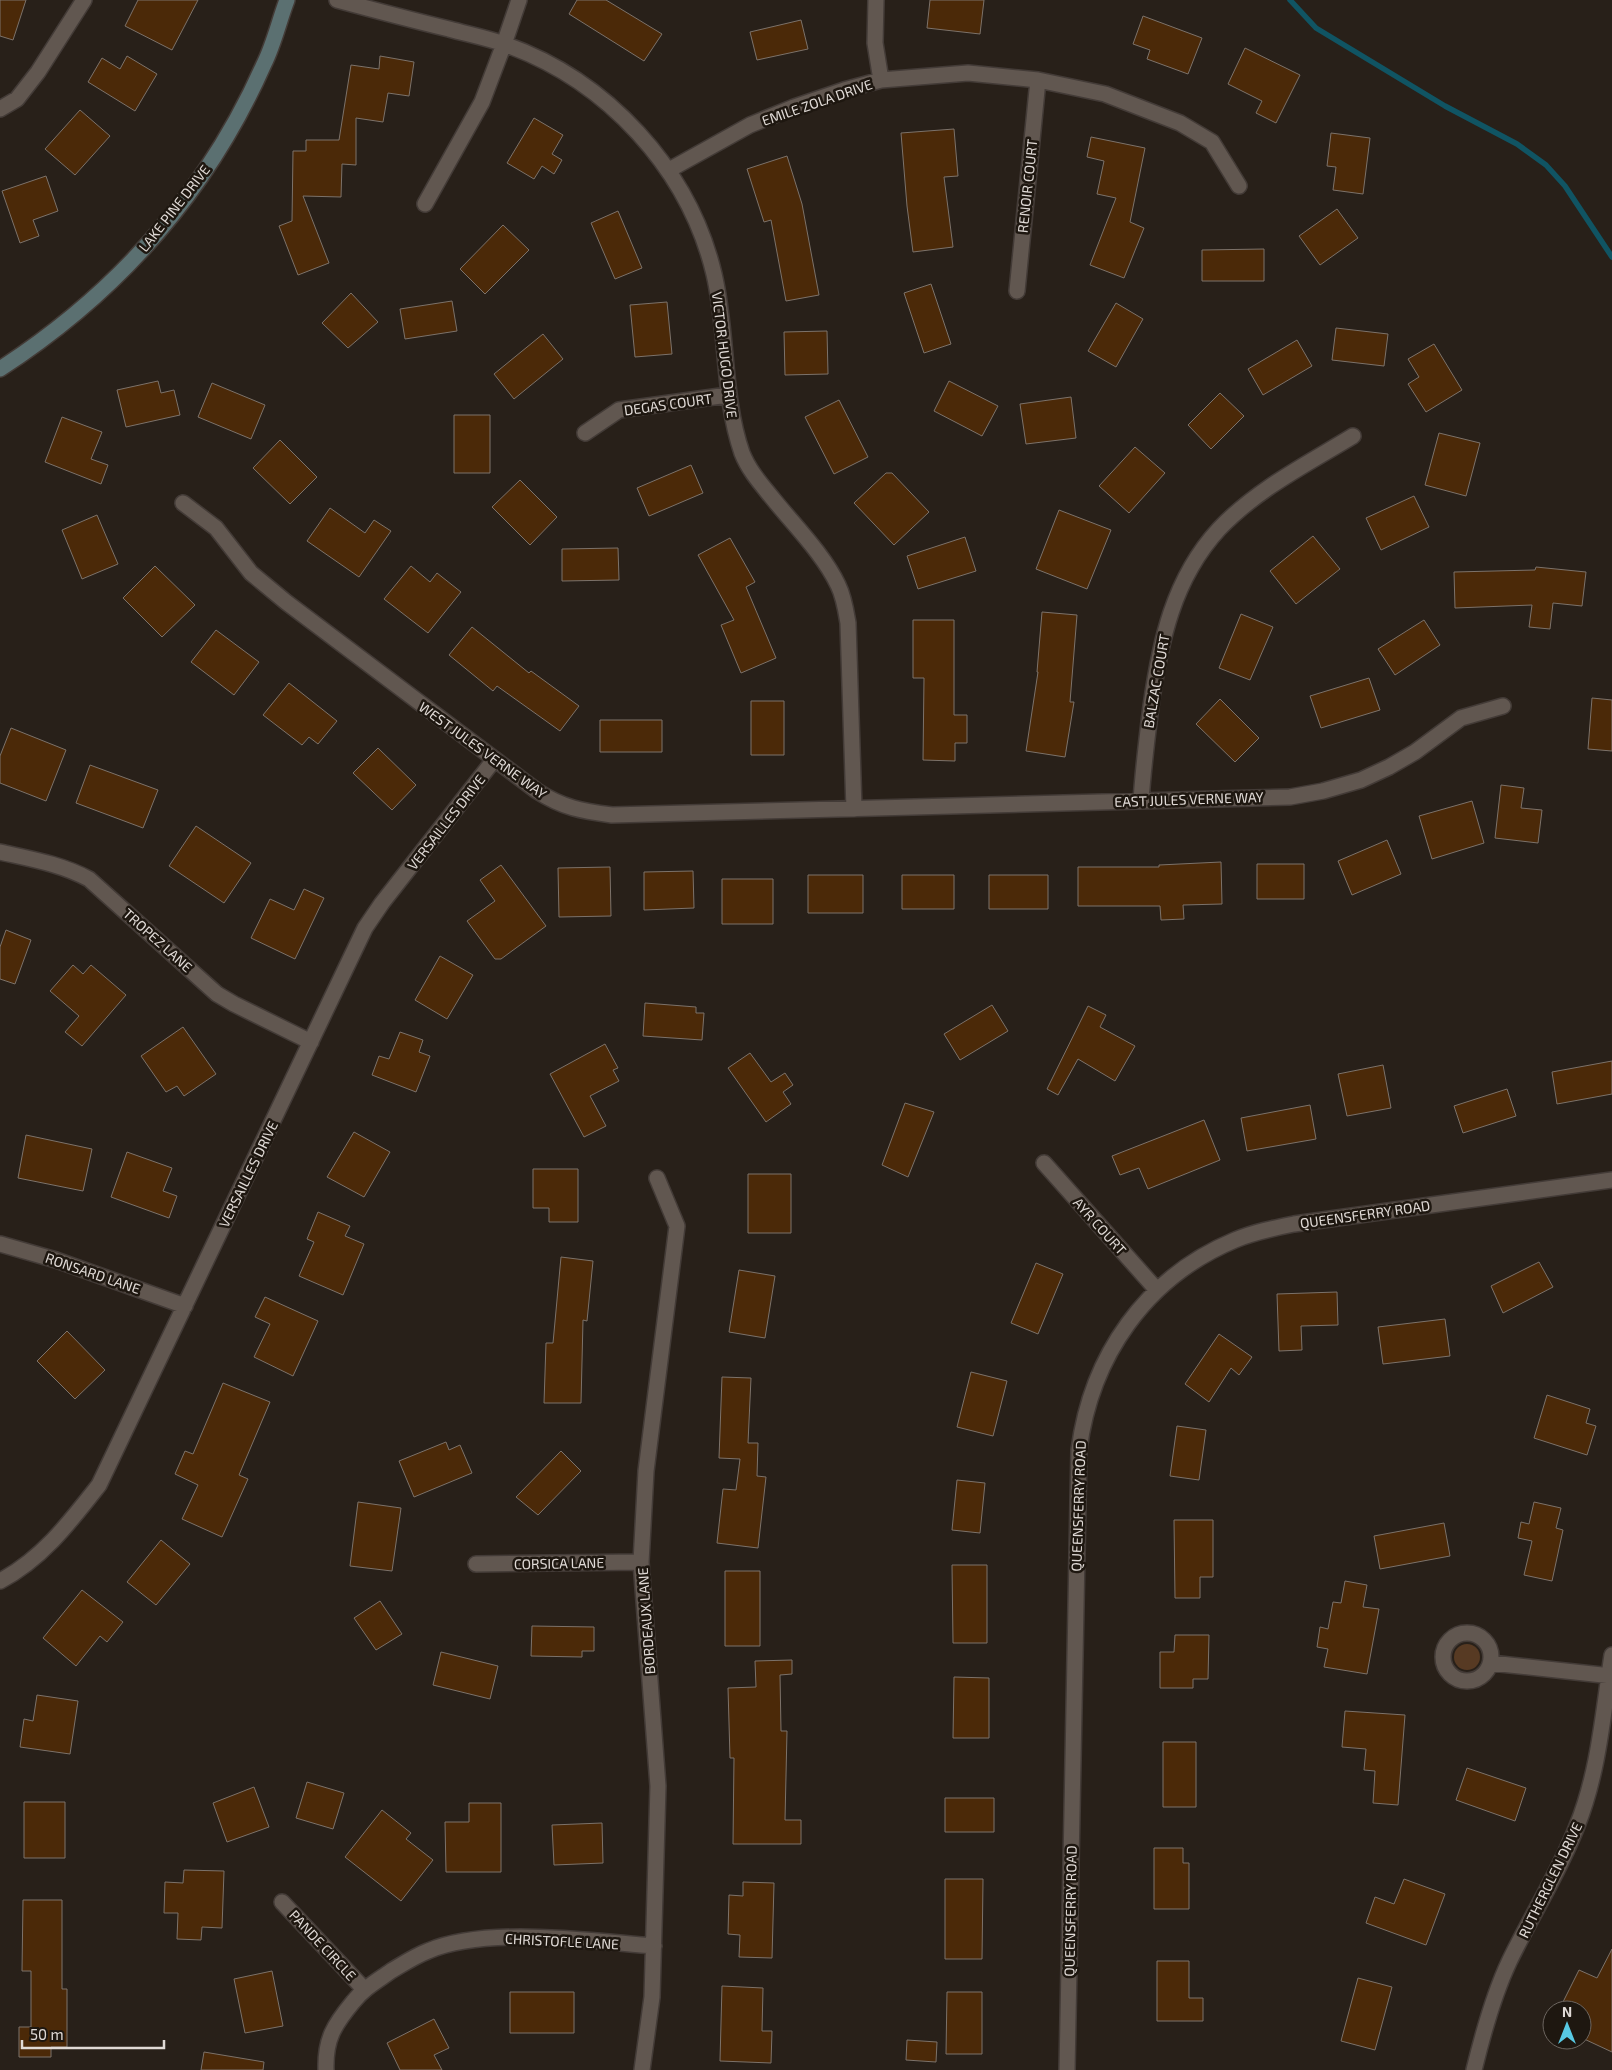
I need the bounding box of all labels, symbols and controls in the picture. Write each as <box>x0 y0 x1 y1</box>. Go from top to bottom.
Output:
street label: EMILE ZOLA DRIVE <box>759 75 875 129</box>
street label: RENOIR COURT <box>1014 138 1040 234</box>
street label: LAKE PINE DRIVE <box>135 161 213 255</box>
street label: VICTOR HUGO DRIVE <box>709 291 741 419</box>
street label: DEGAS COURT <box>623 389 713 419</box>
street label: BALZAC COURT <box>1139 633 1173 729</box>
street label: WEST JULES VERNE WAY <box>416 698 550 802</box>
street label: VERSAILLES DRIVE <box>403 771 489 873</box>
street label: EAST JULES VERNE WAY <box>1114 788 1264 810</box>
street label: TROPEZ LANE <box>120 905 196 975</box>
street label: VERSAILLES DRIVE <box>215 1118 281 1230</box>
street label: AYR COURT <box>1070 1194 1130 1258</box>
street label: QUEENSFERRY ROAD <box>1299 1196 1431 1232</box>
street label: RONSARD LANE <box>43 1249 143 1297</box>
street label: QUEENSFERRY ROAD <box>1067 1440 1089 1572</box>
street label: CORSICA LANE <box>514 1554 605 1572</box>
street label: BORDEAUX LANE <box>634 1567 658 1675</box>
street label: RUTHERGLEN DRIVE <box>1515 1819 1585 1941</box>
street label: QUEENSFERRY ROAD <box>1060 1845 1080 1977</box>
street label: PANDE CIRCLE <box>286 1906 360 1984</box>
street label: CHRISTOFLE LANE <box>505 1930 620 1952</box>
north arrow <box>1542 2000 1592 2050</box>
text: N <box>1562 2003 1572 2020</box>
scale bar <box>22 2018 165 2050</box>
text: 50 m <box>30 2025 64 2043</box>

